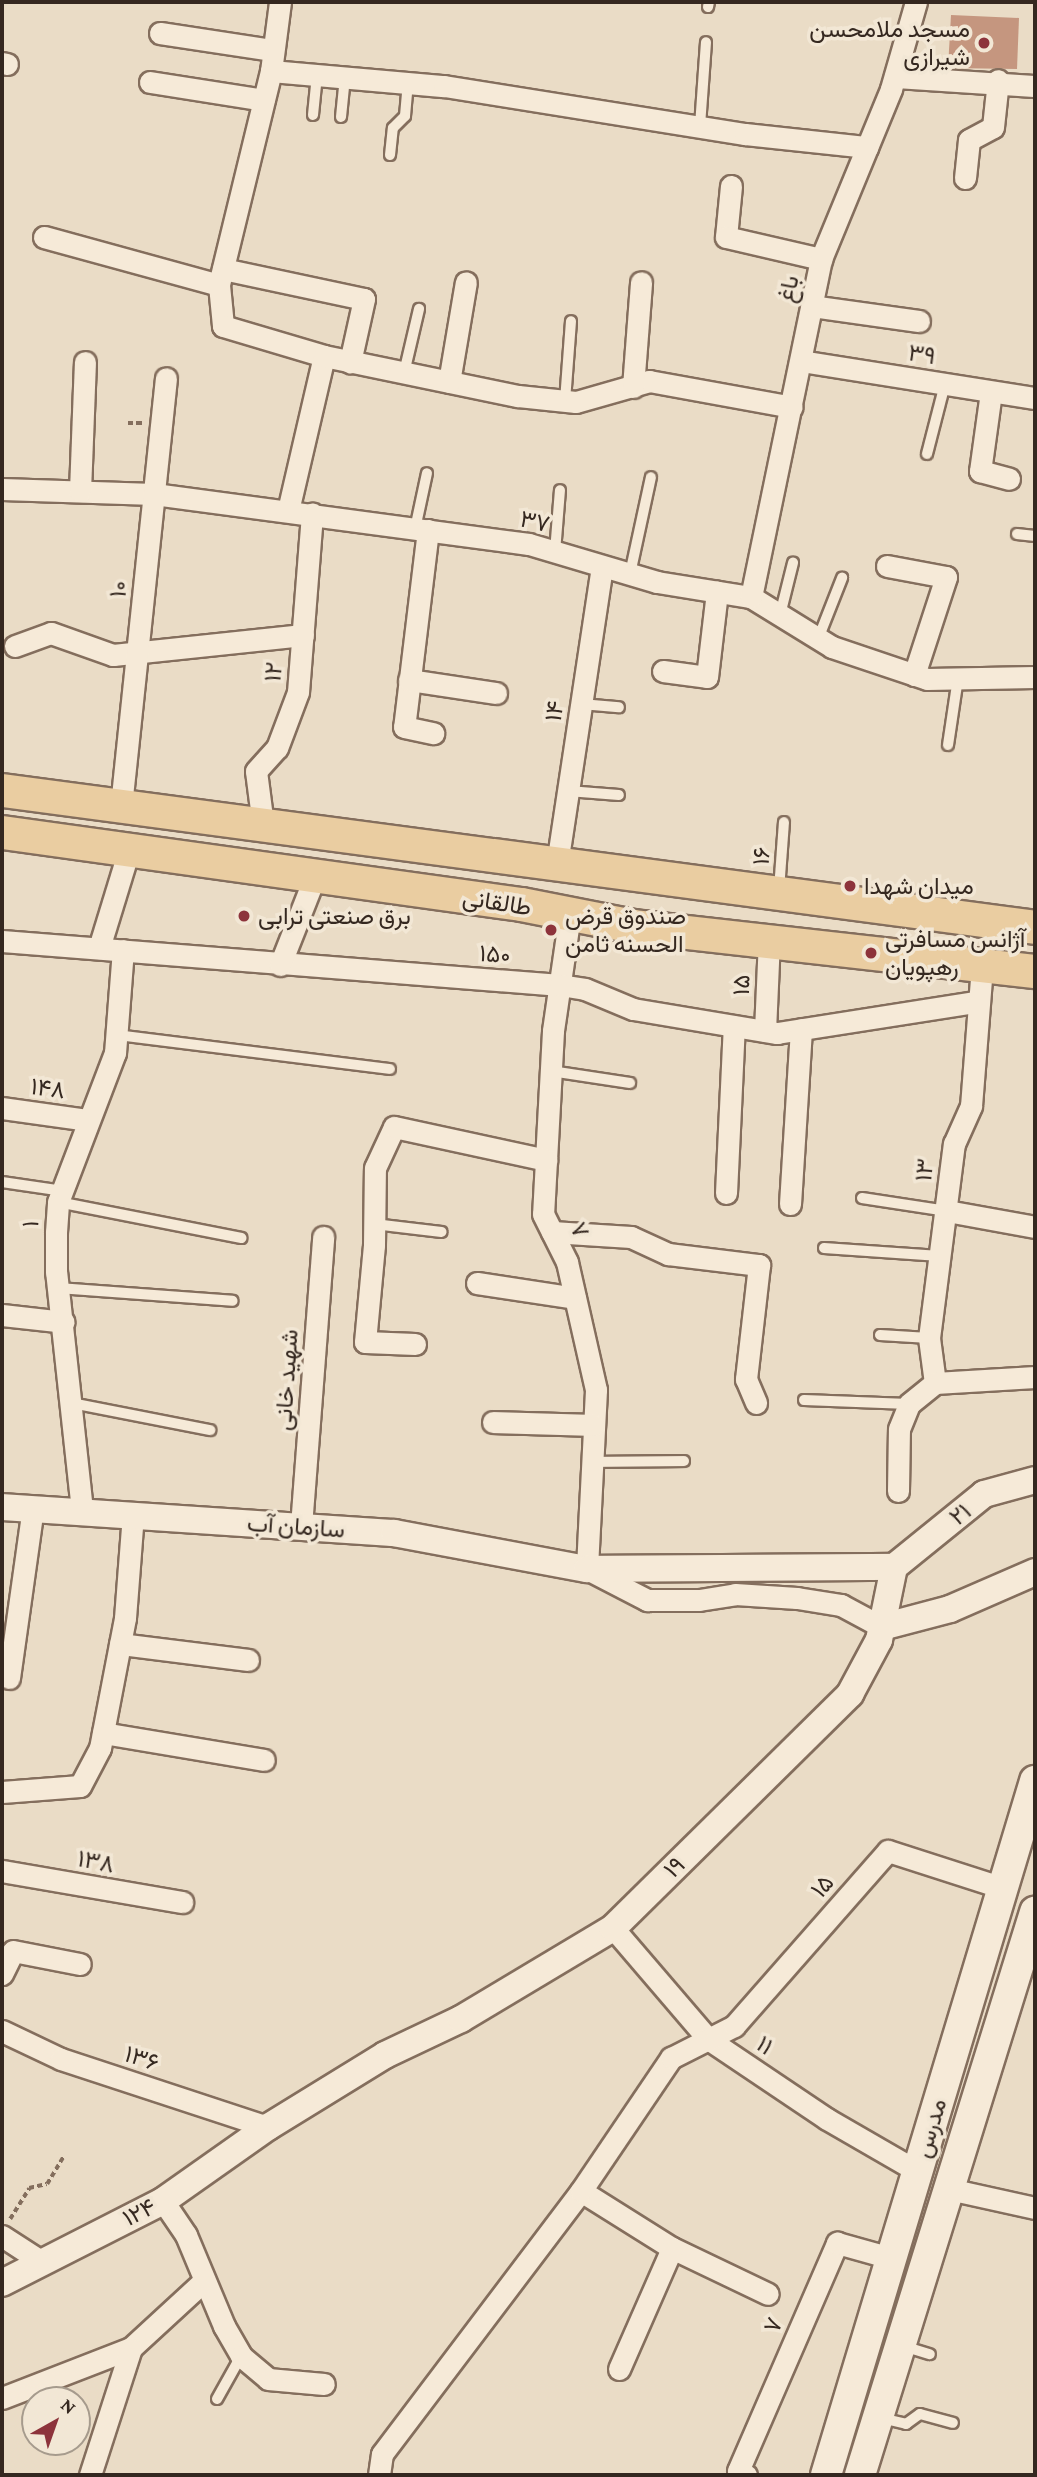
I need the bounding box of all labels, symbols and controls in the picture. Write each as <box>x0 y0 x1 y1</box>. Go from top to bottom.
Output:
place label: مسجد ملامحسن شیرازی <box>809 15 970 71</box>
marker: مسجد ملامحسن شیرازی <box>976 35 992 51</box>
street label: باغ <box>771 273 805 305</box>
street label: ۳۹ <box>906 338 938 370</box>
street label: ۳۷ <box>517 504 553 538</box>
street label: ۱۰ <box>103 579 133 599</box>
street label: ۱۲ <box>258 661 288 683</box>
street label: ۱۴ <box>538 699 570 723</box>
street label: ۱۶ <box>746 846 776 866</box>
place label: میدان شهدا <box>864 872 974 900</box>
marker: میدان شهدا <box>842 878 858 894</box>
street label: طالقانی <box>460 882 534 922</box>
place label: برق صنعتی ترابی <box>258 902 411 930</box>
place label: صندوق قرض الحسنه ثامن <box>565 902 686 958</box>
marker: برق صنعتی ترابی <box>236 908 252 924</box>
marker: صندوق قرض الحسنه ثامن <box>543 922 559 938</box>
place label: آژانس مسافرتی رهپویان <box>885 925 1025 981</box>
street label: ۱۵۰ <box>478 939 512 969</box>
marker: آژانس مسافرتی رهپویان <box>863 945 879 961</box>
street label: ۱۵ <box>726 974 756 996</box>
street label: ۱۴۸ <box>29 1071 67 1105</box>
street label: ۱۳ <box>908 1157 940 1183</box>
street label: ۷ <box>564 1217 596 1243</box>
street label: ۱ <box>15 1220 45 1228</box>
street label: شهید خانی <box>268 1328 304 1432</box>
street label: ۲۱ <box>943 1497 977 1531</box>
street label: سازمان آب <box>246 1508 346 1544</box>
street label: ۱۳۸ <box>75 1844 117 1878</box>
street label: ۱۹ <box>657 1850 691 1884</box>
street label: ۱۵ <box>804 1869 840 1903</box>
street label: ۱۱ <box>751 2029 779 2061</box>
street label: ۱۳۶ <box>121 2039 163 2077</box>
street label: مدرس <box>907 2095 953 2161</box>
street label: ۱۲۴ <box>118 2192 160 2232</box>
street label: ۷ <box>757 2313 789 2337</box>
north arrow <box>21 2386 91 2456</box>
text: N <box>57 2394 80 2418</box>

